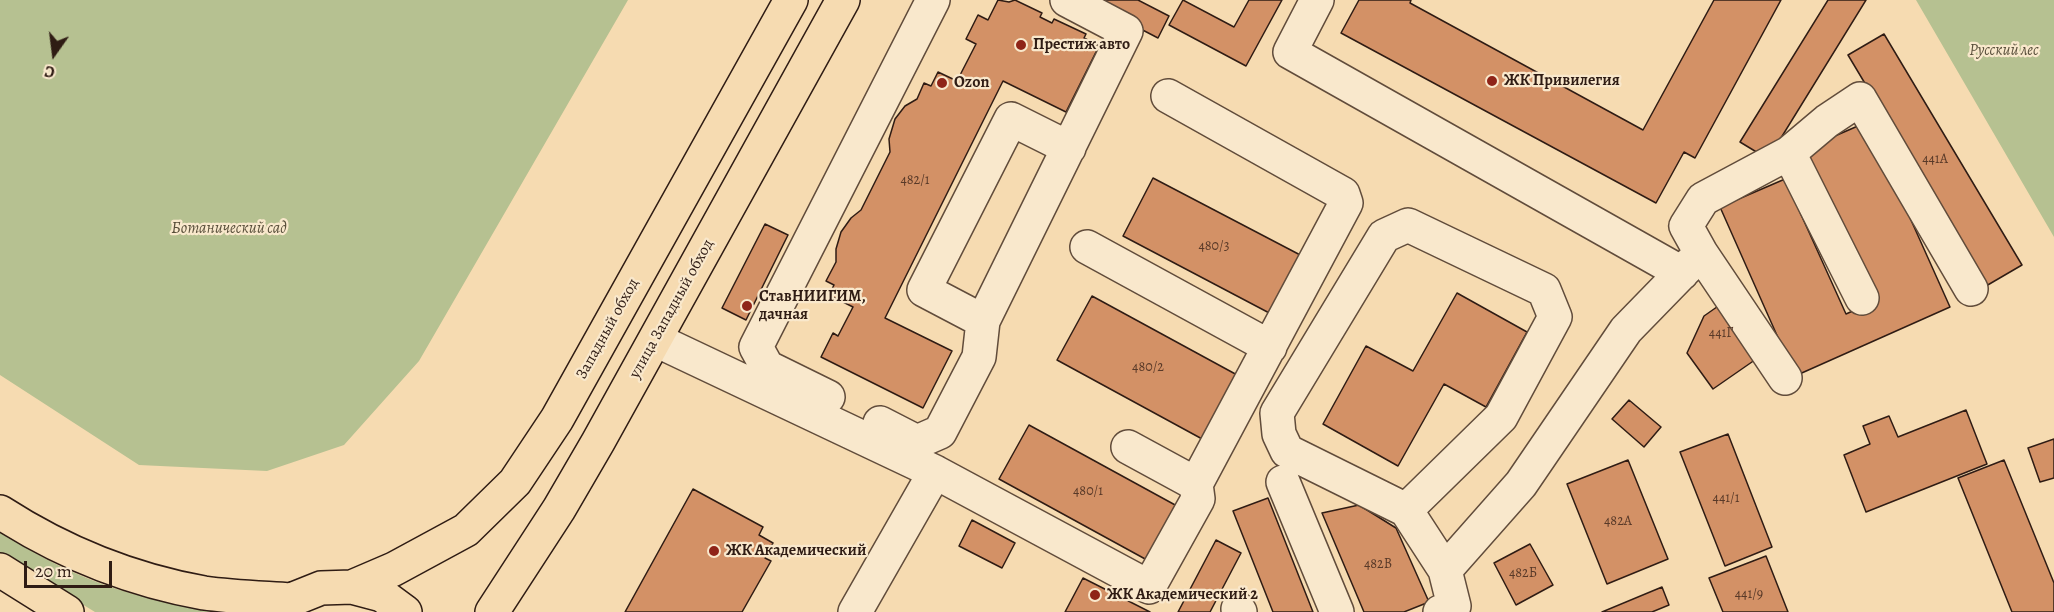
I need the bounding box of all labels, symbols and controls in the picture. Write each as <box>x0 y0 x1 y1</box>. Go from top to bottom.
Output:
north arrow <box>24 24 84 84</box>
place label: Престиж авто <box>1033 35 1130 55</box>
marker: Престиж авто <box>1014 38 1028 52</box>
park label: Русский лес <box>1969 41 2039 61</box>
text: С <box>42 60 57 83</box>
place label: ЖК Привилегия <box>1504 71 1620 91</box>
place label: Ozon <box>954 73 989 93</box>
marker: ЖК Привилегия <box>1485 74 1499 88</box>
marker: Ozon <box>935 76 949 90</box>
house number: 441А <box>1922 152 1948 168</box>
house number: 482/1 <box>900 173 930 189</box>
park label: Ботанический сад <box>171 219 287 239</box>
street label: улица Западный обход <box>626 236 718 382</box>
house number: 480/3 <box>1198 239 1230 255</box>
street label: Западный обход <box>572 275 644 383</box>
place label: СтавНИИГИМ, дачная <box>759 287 866 325</box>
marker: СтавНИИГИМ, дачная <box>740 299 754 313</box>
house number: 441Г <box>1709 326 1733 342</box>
house number: 480/2 <box>1132 360 1164 376</box>
house number: 480/1 <box>1073 484 1103 500</box>
house number: 441/1 <box>1713 491 1739 507</box>
house number: 482А <box>1604 514 1632 530</box>
place label: ЖК Академический <box>726 541 866 561</box>
marker: ЖК Академический <box>707 544 721 558</box>
scale bar <box>27 549 116 587</box>
house number: 482В <box>1364 557 1392 573</box>
text: 20 m <box>35 559 72 583</box>
house number: 482Б <box>1509 566 1537 582</box>
place label: ЖК Академический 2 <box>1107 585 1258 605</box>
house number: 441/9 <box>1735 587 1763 603</box>
marker: ЖК Академический 2 <box>1088 588 1102 602</box>

